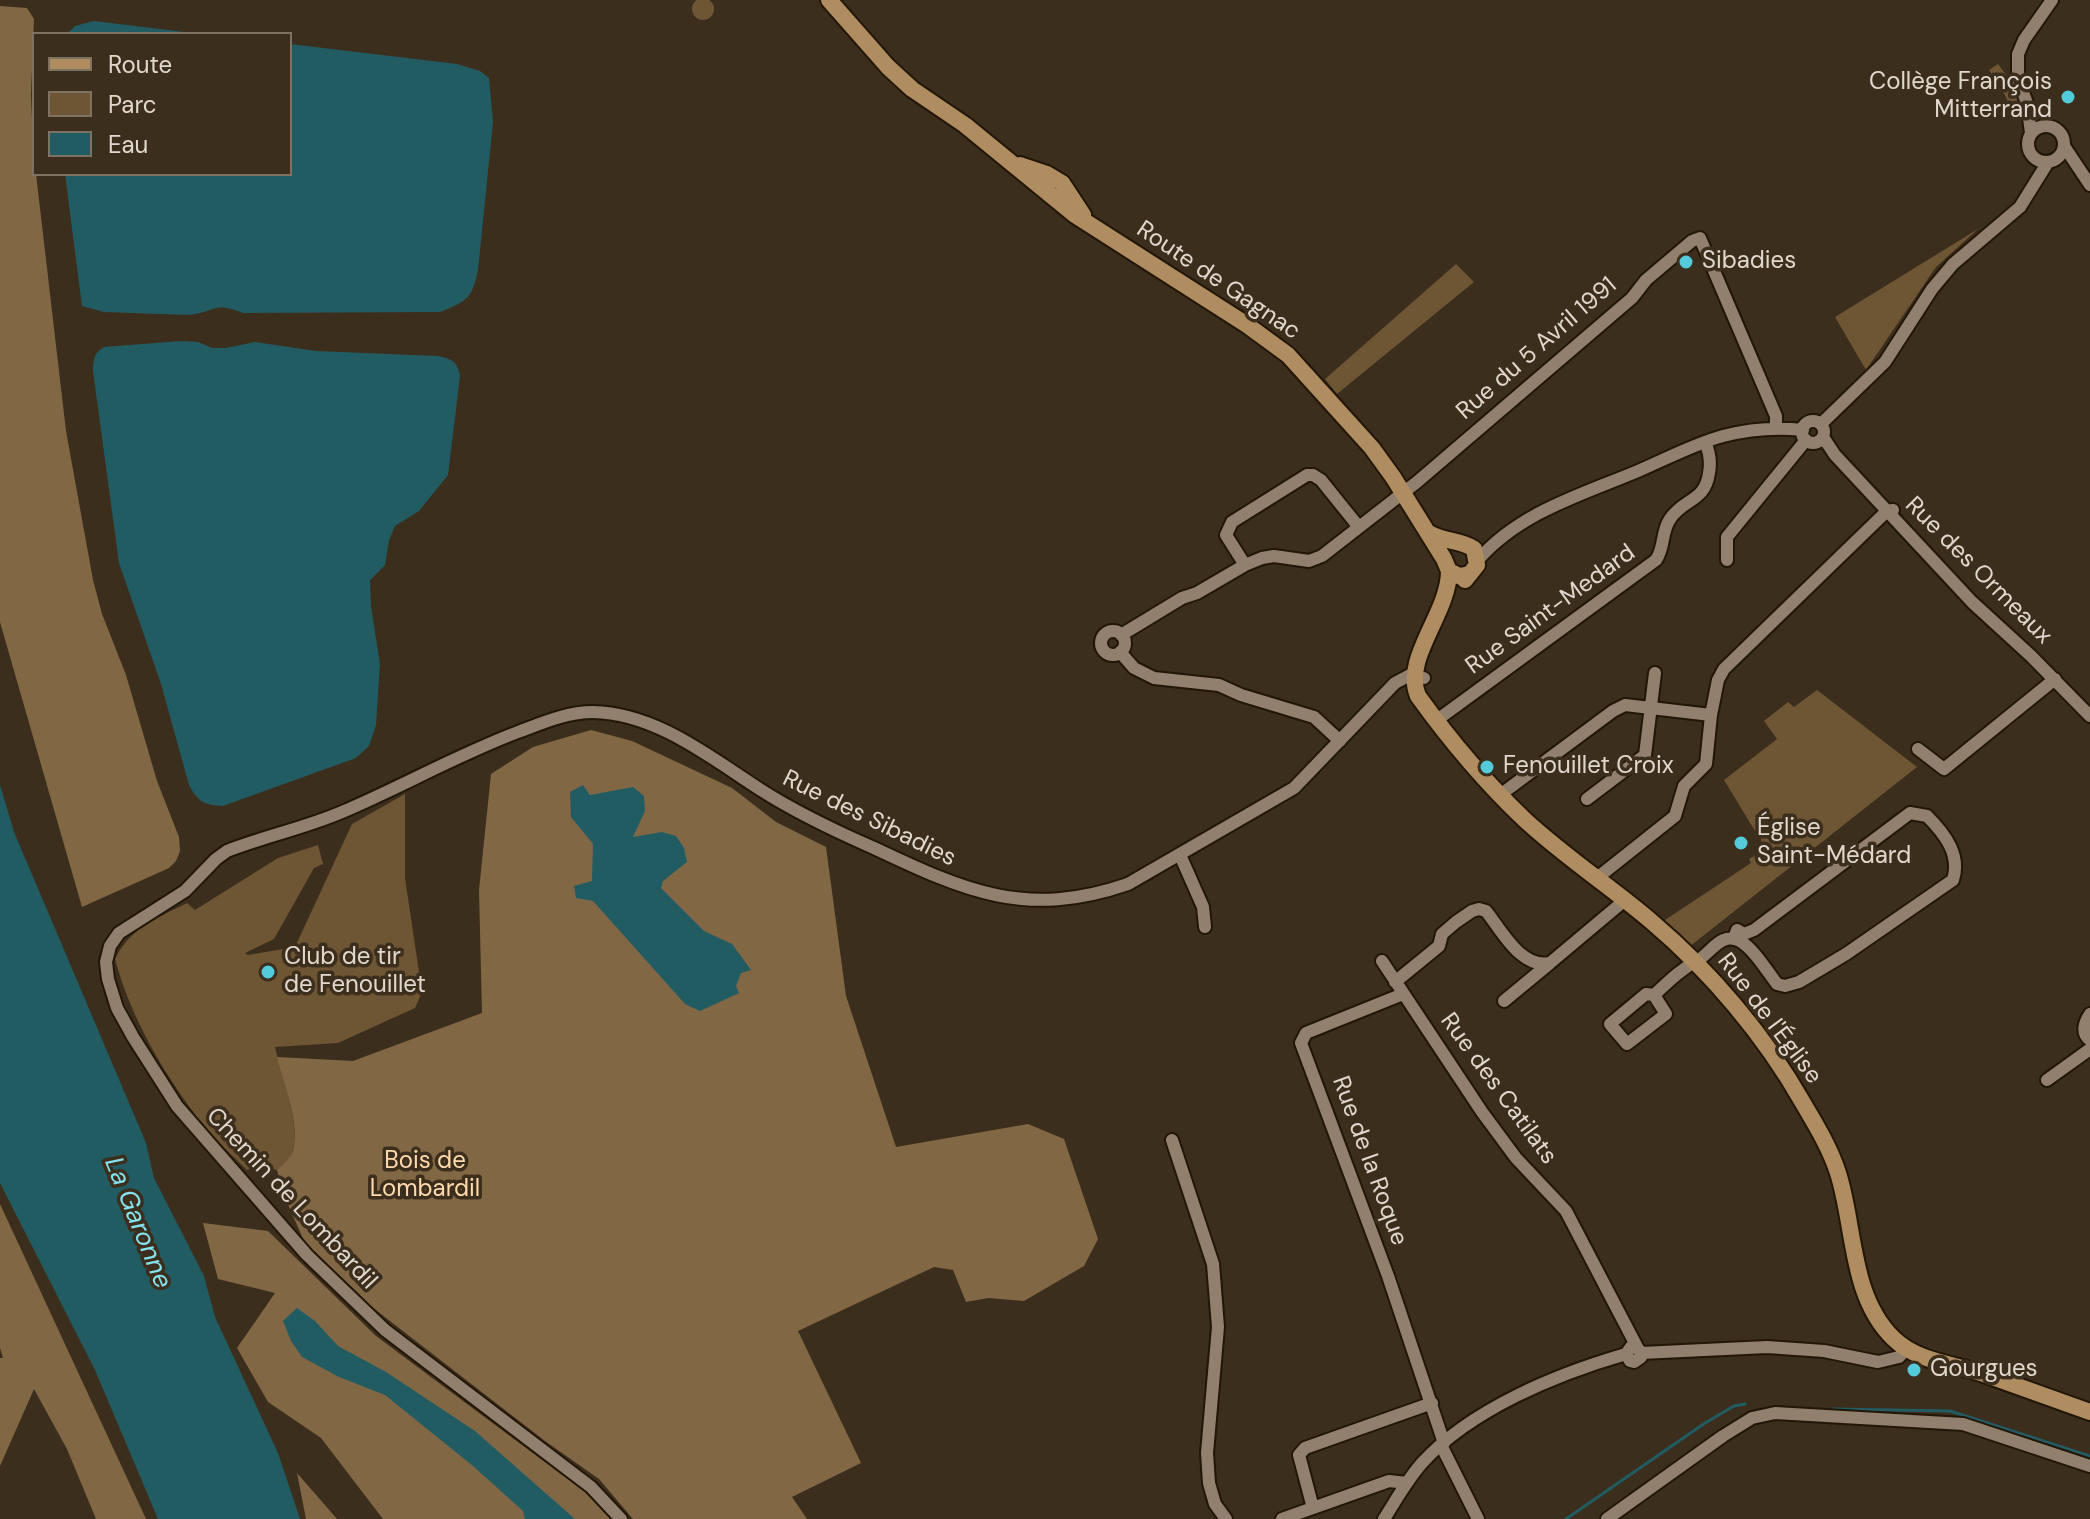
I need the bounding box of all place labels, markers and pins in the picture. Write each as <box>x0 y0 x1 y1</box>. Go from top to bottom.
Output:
place label: Collège François Mitterrand <box>1869 69 2052 125</box>
marker: Collège François Mitterrand <box>2059 88 2077 106</box>
place label: Sibadies <box>1702 248 1796 276</box>
marker: Sibadies <box>1677 253 1695 271</box>
place label: Fenouillet Croix <box>1503 753 1674 781</box>
marker: Fenouillet Croix <box>1478 758 1496 776</box>
place label: Église Saint-Médard <box>1757 815 1911 871</box>
marker: Église Saint-Médard <box>1732 834 1750 852</box>
place label: Club de tir de Fenouillet <box>284 944 426 1000</box>
marker: Club de tir de Fenouillet <box>259 963 277 981</box>
place label: Gourgues <box>1930 1356 2038 1384</box>
marker: Gourgues <box>1905 1361 1923 1379</box>

